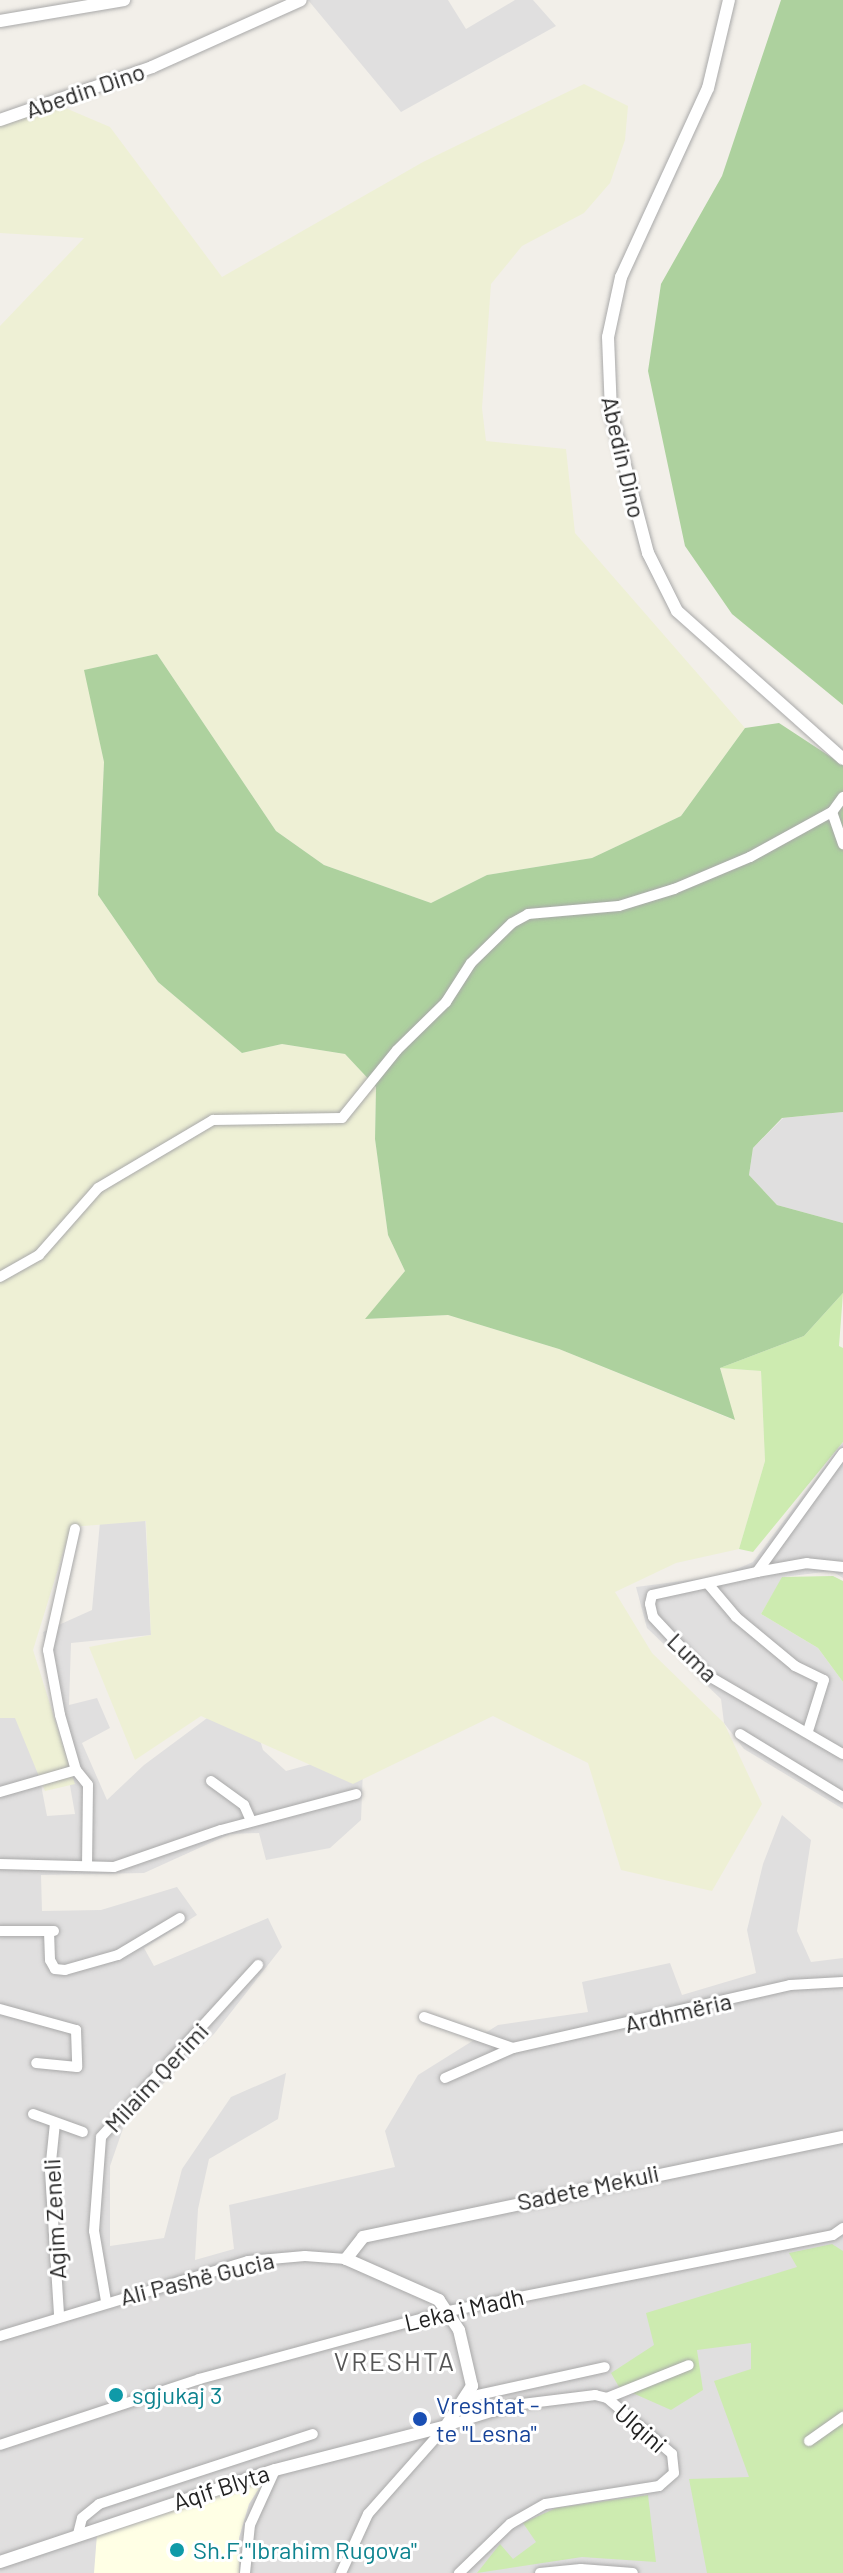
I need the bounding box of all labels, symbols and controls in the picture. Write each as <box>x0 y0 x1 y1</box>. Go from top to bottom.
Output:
street label: Abedin Dino <box>22 56 148 124</box>
street label: Abedin Dino <box>596 393 652 521</box>
street label: Luma <box>662 1626 724 1688</box>
street label: Ardhmëria <box>622 1986 734 2038</box>
street label: Milaim Qerimi <box>98 2016 214 2138</box>
street label: Agim Zeneli <box>36 2158 72 2280</box>
street label: Sadete Mekuli <box>514 2158 662 2216</box>
street label: Ali Pashë Gucia <box>117 2245 277 2311</box>
street label: Leka i Madh <box>401 2281 527 2337</box>
district label: VRESHTA <box>334 2345 456 2377</box>
place label: sgjukaj 3 <box>132 2381 222 2409</box>
marker: sgjukaj 3 <box>107 2386 125 2404</box>
place label: Vreshtat - te "Lesna" <box>436 2391 539 2447</box>
street label: Ulqini <box>609 2398 673 2458</box>
marker: Vreshtat - te "Lesna" <box>411 2410 429 2428</box>
street label: Aqif Blyta <box>169 2458 273 2516</box>
place label: Sh.F."Ibrahim Rugova" <box>193 2536 417 2564</box>
marker: Sh.F."Ibrahim Rugova" <box>168 2541 186 2559</box>

